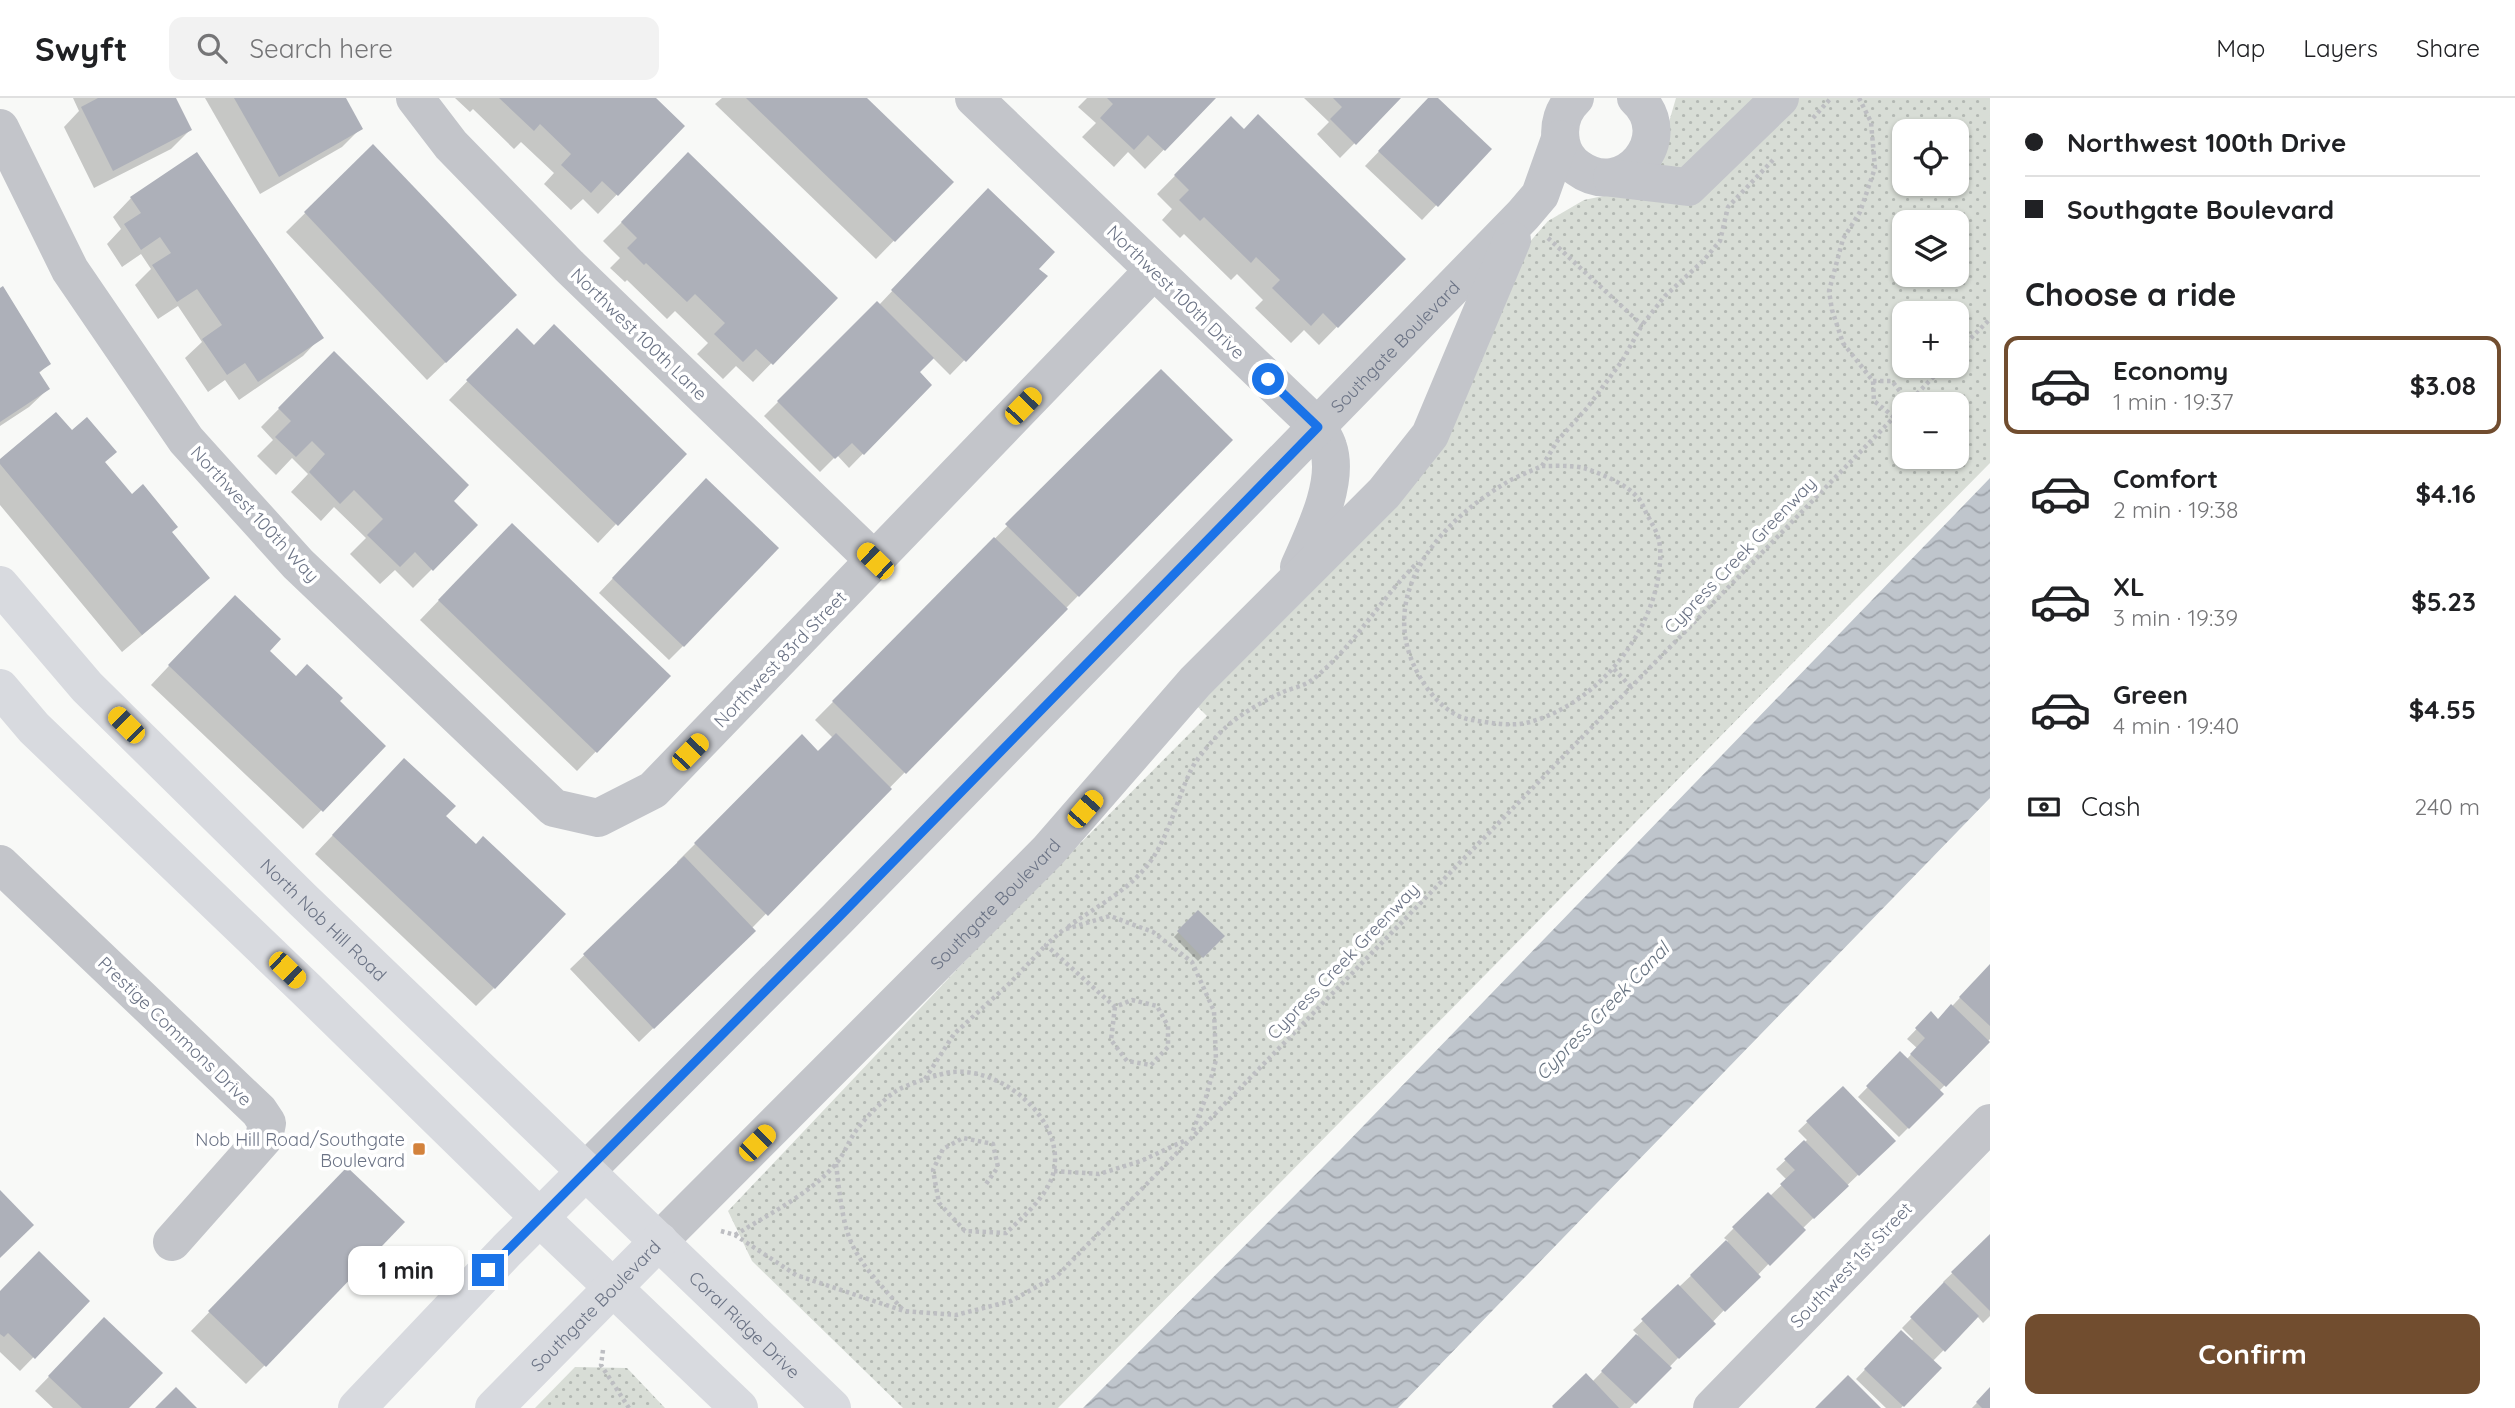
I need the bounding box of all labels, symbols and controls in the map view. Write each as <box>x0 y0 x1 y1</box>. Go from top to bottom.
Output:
search box <box>169 17 659 80</box>
text: Swyft <box>35 28 127 69</box>
icon: search <box>193 29 231 67</box>
text: Search here <box>249 32 393 65</box>
text: Map <box>2216 33 2265 63</box>
text: Layers <box>2303 33 2378 63</box>
text: Share <box>2416 33 2480 63</box>
map controls <box>1892 119 1969 469</box>
button: locate <box>1892 119 1969 196</box>
text: Northwest 100th Drive <box>2067 126 2346 159</box>
text: Southgate Boulevard <box>2067 193 2334 226</box>
button: layers <box>1892 210 1969 287</box>
street label: Northwest 100th Drive <box>1102 220 1250 364</box>
street label: Northwest 100th Lane <box>566 263 712 405</box>
text: Choose a ride <box>2025 274 2237 314</box>
street label: Southgate Boulevard <box>1325 276 1464 417</box>
button: + <box>1892 301 1969 378</box>
icon: car <box>2029 354 2092 417</box>
text: Economy <box>2113 354 2228 387</box>
route start <box>1252 363 1284 395</box>
text: $3.08 <box>2410 369 2476 402</box>
car <box>1001 384 1046 428</box>
text: 1 min · 19:37 <box>2113 387 2234 416</box>
button: − <box>1892 392 1969 469</box>
street label: Northwest 100th Way <box>186 441 324 587</box>
icon: car <box>2029 462 2092 525</box>
text: Comfort <box>2113 462 2218 495</box>
street label: Cypress Creek Greenway <box>1659 472 1821 638</box>
text: $4.16 <box>2416 477 2476 510</box>
text: 2 min · 19:38 <box>2113 495 2238 524</box>
car <box>853 539 898 583</box>
icon: car <box>2029 570 2092 633</box>
text: XL <box>2113 570 2145 603</box>
text: $5.23 <box>2411 585 2476 618</box>
street label: Northwest 83rd Street <box>709 586 851 732</box>
text: 3 min · 19:39 <box>2113 603 2238 632</box>
icon: car <box>2029 678 2092 741</box>
text: Green <box>2113 678 2188 711</box>
text: $4.55 <box>2409 693 2476 726</box>
car <box>104 703 149 747</box>
text: 4 min · 19:40 <box>2113 711 2239 740</box>
car <box>668 730 713 774</box>
car <box>1064 786 1107 832</box>
icon: cash <box>2025 788 2063 826</box>
text: Cash <box>2081 790 2141 823</box>
text: 240 m <box>2415 792 2480 821</box>
street label: Southgate Boulevard <box>925 834 1065 974</box>
street label: North Nob Hill Road <box>256 853 392 986</box>
street label: Cypress Creek Greenway <box>1262 878 1424 1044</box>
water label: Cypress Creek Canal <box>1530 935 1676 1085</box>
car <box>265 948 310 992</box>
street label: Prestige Commons Drive <box>93 951 257 1111</box>
car <box>735 1121 780 1165</box>
place label: Nob Hill Road/Southgate Boulevard <box>195 1128 405 1172</box>
marker: Nob Hill Road/Southgate Boulevard <box>411 1141 427 1157</box>
street label: Southwest 1st Street <box>1785 1197 1917 1333</box>
street label: Southgate Boulevard <box>525 1235 665 1376</box>
callout: 1 min <box>348 1246 463 1294</box>
route end <box>472 1254 504 1286</box>
text: 1 min <box>378 1256 434 1285</box>
street label: Coral Ridge Drive <box>684 1266 805 1383</box>
button: Confirm <box>2025 1314 2480 1394</box>

